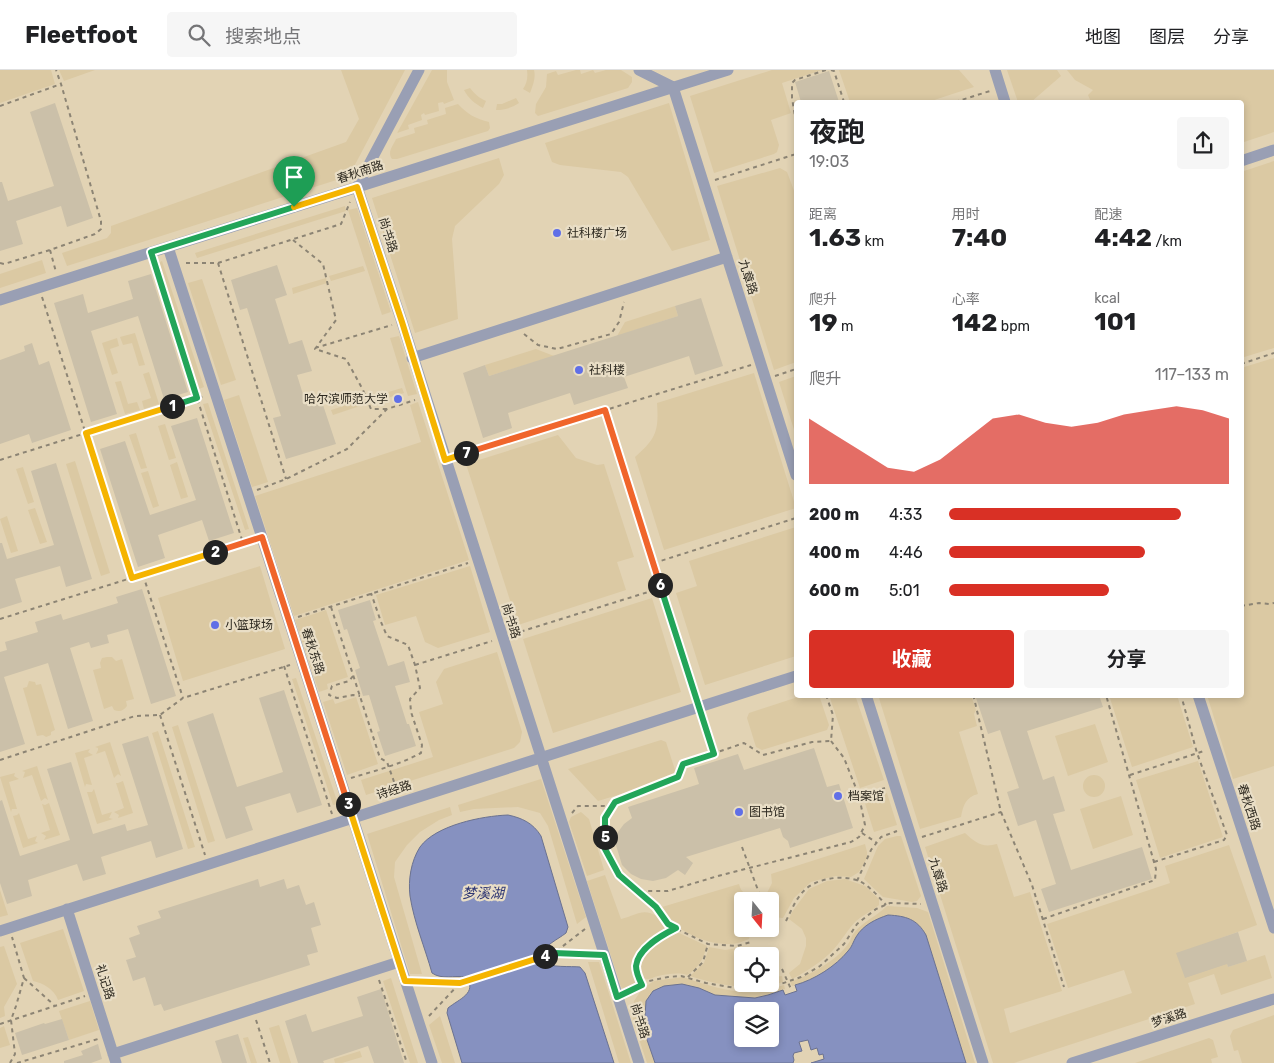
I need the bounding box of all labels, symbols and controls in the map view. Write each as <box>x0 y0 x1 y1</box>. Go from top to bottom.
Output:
search box <box>167 12 517 57</box>
text: Fleetfoot <box>25 21 137 49</box>
icon: search <box>185 21 213 49</box>
text: 搜索地点 <box>225 25 301 48</box>
text: 地图 <box>1085 26 1121 48</box>
text: 图层 <box>1149 26 1185 48</box>
text: 分享 <box>1213 26 1249 48</box>
text: 夜跑 <box>809 116 865 149</box>
button: share <box>1177 117 1229 169</box>
text: 19:03 <box>809 152 849 171</box>
pin <box>273 156 315 207</box>
street label: 春秋南路 <box>335 158 385 186</box>
icon: arrive <box>280 163 308 191</box>
text: 距离 <box>809 206 837 223</box>
text: 用时 <box>952 206 980 223</box>
text: 配速 <box>1094 206 1122 223</box>
street label: 尚书路 <box>376 216 400 254</box>
text: 1.63 <box>809 223 861 252</box>
text: 7:40 <box>952 223 1007 252</box>
text: 4:42 <box>1094 223 1152 252</box>
place label: 社科楼广场 <box>567 226 627 240</box>
marker: 社科楼广场 <box>551 227 563 239</box>
text: km <box>861 233 884 250</box>
text: /km <box>1152 233 1182 250</box>
street label: 九章路 <box>736 258 760 296</box>
text: kcal <box>1094 290 1120 307</box>
text: 爬升 <box>809 291 837 308</box>
text: 心率 <box>952 291 980 308</box>
text: 101 <box>1094 307 1136 336</box>
text: 19 <box>809 308 837 337</box>
text: 142 <box>952 308 997 337</box>
text: m <box>837 318 853 335</box>
text: bpm <box>997 318 1030 335</box>
place label: 社科楼 <box>589 363 625 377</box>
marker: 社科楼 <box>573 364 585 376</box>
text: 117–133 m <box>1155 365 1229 384</box>
text: 爬升 <box>809 369 841 388</box>
place label: 哈尔滨师范大学 <box>304 392 388 406</box>
marker: 哈尔滨师范大学 <box>392 393 404 405</box>
pin: 1 <box>160 394 184 418</box>
text: 1 <box>169 398 176 415</box>
pin: 7 <box>454 440 478 466</box>
text: 7 <box>462 445 471 462</box>
text: 200 m <box>809 505 859 524</box>
text: 4:33 <box>889 505 922 524</box>
pin: 2 <box>202 540 228 564</box>
text: 400 m <box>809 543 860 562</box>
text: 4:46 <box>889 543 923 562</box>
text: 2 <box>211 544 220 561</box>
pin: 6 <box>648 572 672 598</box>
text: 6 <box>656 577 665 594</box>
text: 600 m <box>809 581 859 600</box>
text: 5:01 <box>889 581 920 600</box>
street label: 尚书路 <box>499 602 523 640</box>
place label: 小篮球场 <box>225 618 273 632</box>
marker: 小篮球场 <box>209 619 221 631</box>
street label: 春秋东路 <box>299 626 327 676</box>
button: 收藏 <box>809 630 1014 688</box>
button: 分享 <box>1024 630 1229 688</box>
street label: 诗经路 <box>375 778 413 802</box>
street label: 春秋西路 <box>1235 782 1263 832</box>
place label: 档案馆 <box>848 789 884 803</box>
marker: 档案馆 <box>832 790 844 802</box>
pin: 3 <box>336 792 360 816</box>
text: 3 <box>344 796 353 813</box>
place label: 图书馆 <box>749 805 785 819</box>
marker: 图书馆 <box>733 806 745 818</box>
pin: 5 <box>592 824 618 850</box>
text: 5 <box>601 829 610 846</box>
street label: 九章路 <box>926 856 950 894</box>
water label: 梦溪湖 <box>462 885 506 902</box>
north arrow <box>734 892 779 938</box>
map controls <box>734 892 779 1047</box>
pin: 4 <box>532 944 558 968</box>
button: locate <box>734 947 779 992</box>
text: 4 <box>541 948 550 965</box>
street label: 礼记路 <box>93 963 117 1001</box>
street label: 尚书路 <box>628 1002 652 1040</box>
button: layers <box>734 1002 779 1047</box>
street label: 梦溪路 <box>1150 1006 1188 1030</box>

